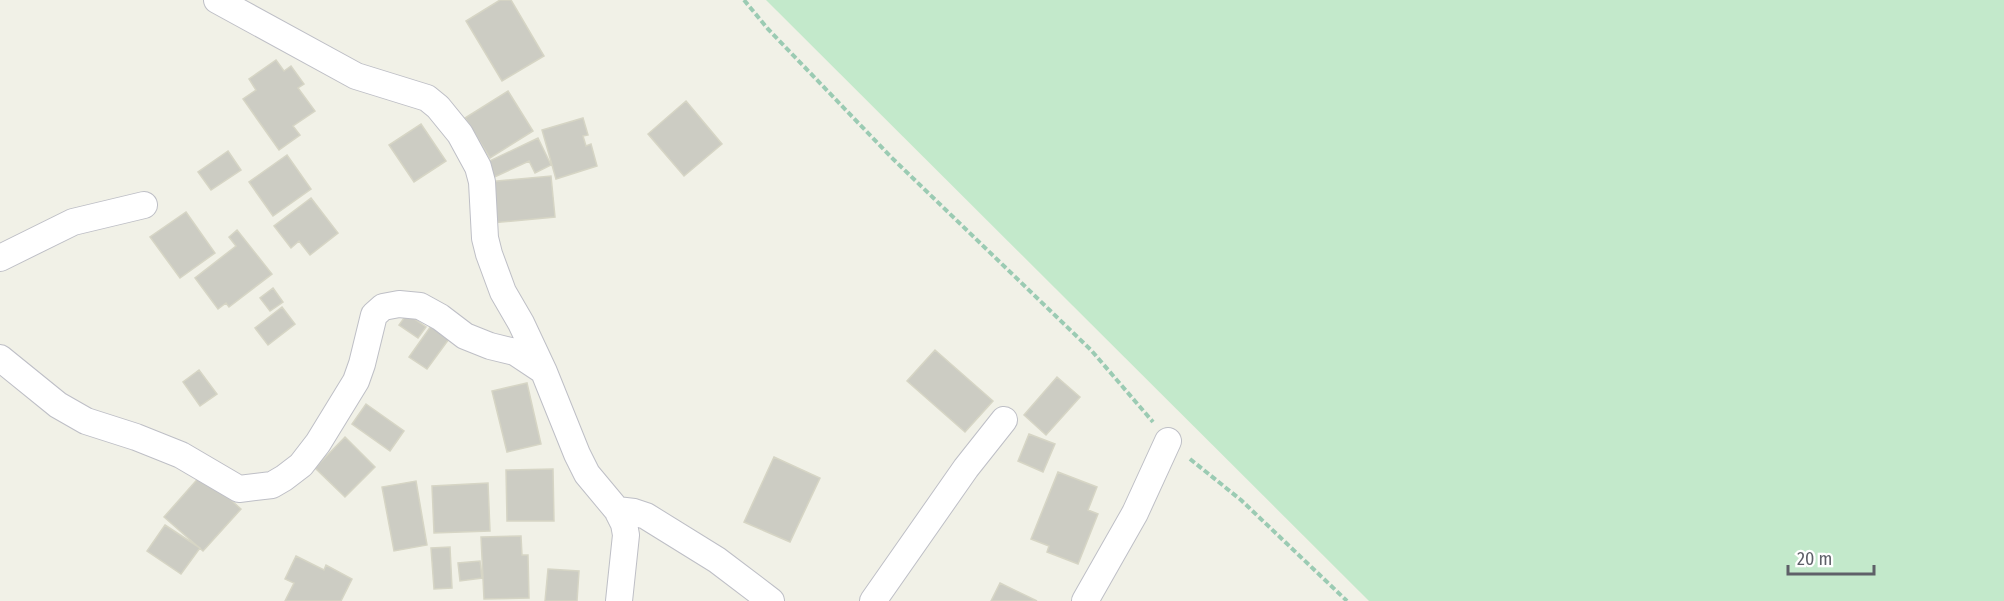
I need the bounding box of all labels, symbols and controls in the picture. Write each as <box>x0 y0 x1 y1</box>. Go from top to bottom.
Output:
scale bar <box>1788 538 1874 576</box>
text: 20 m <box>1797 548 1832 570</box>

